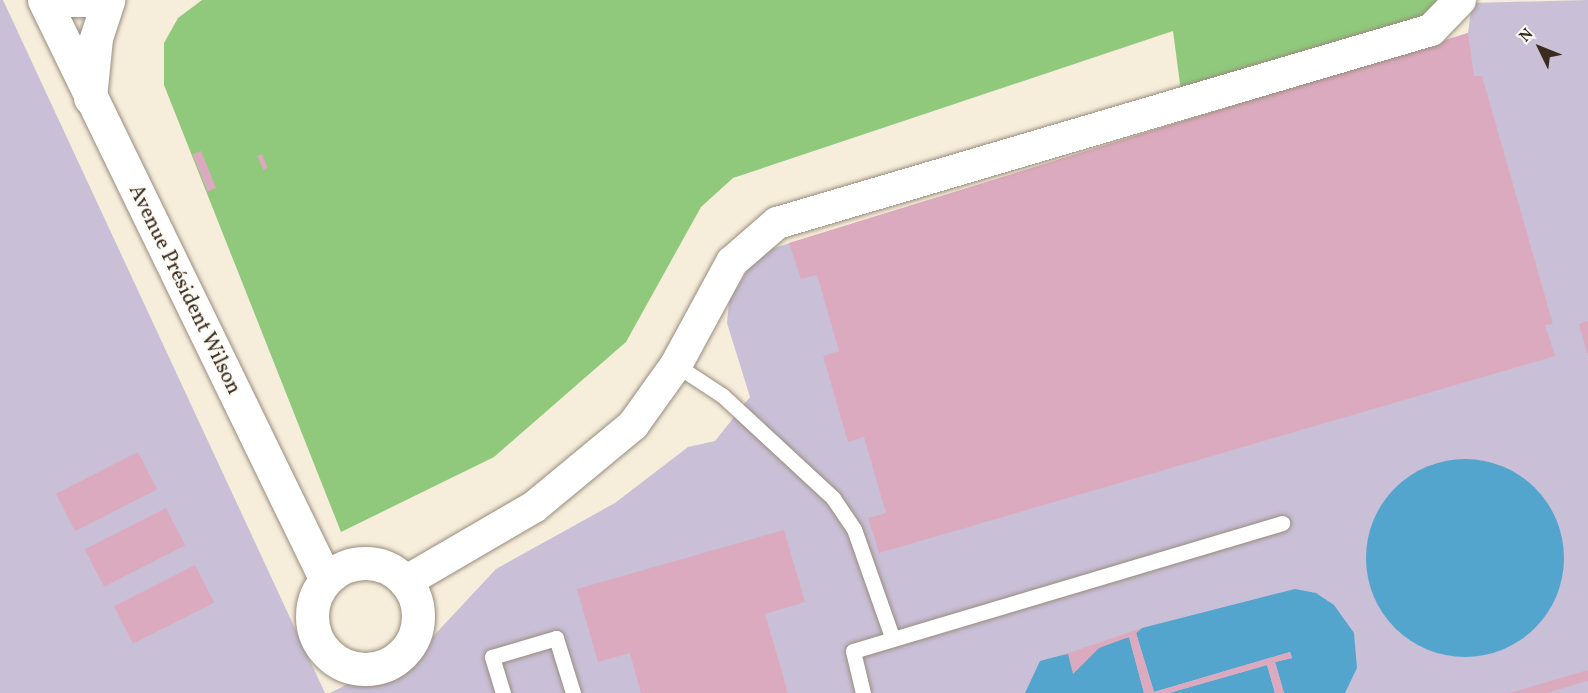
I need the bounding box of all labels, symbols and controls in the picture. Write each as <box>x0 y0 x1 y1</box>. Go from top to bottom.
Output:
north arrow <box>1510 18 1570 78</box>
text: N <box>1515 24 1539 47</box>
street label: Avenue Président Wilson <box>122 181 246 399</box>

